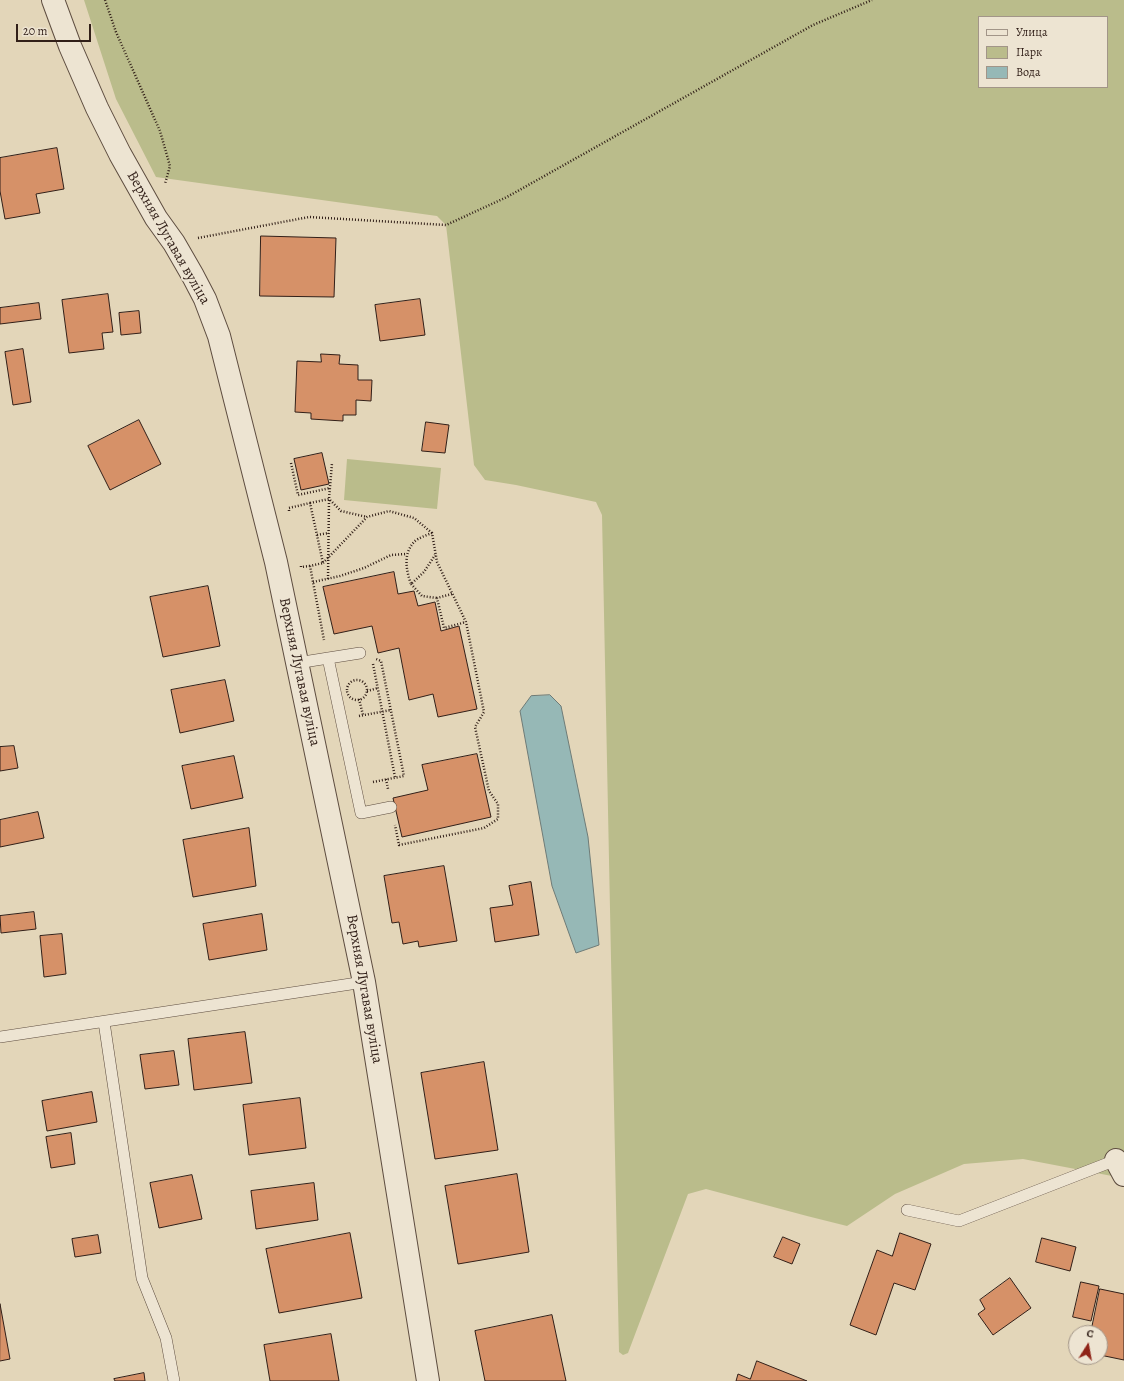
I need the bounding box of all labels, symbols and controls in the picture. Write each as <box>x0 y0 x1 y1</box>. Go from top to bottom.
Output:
scale bar <box>18 16 93 42</box>
legend <box>978 16 1108 88</box>
text: 20 m <box>23 23 47 39</box>
text: Улица <box>1016 24 1047 40</box>
text: Парк <box>1016 44 1042 60</box>
text: Вода <box>1016 64 1041 80</box>
street label: Верхняя Лугавая вуліца <box>122 168 214 308</box>
street label: Верхняя Лугавая вуліца <box>274 596 324 748</box>
street label: Верхняя Лугавая вуліца <box>342 913 386 1065</box>
north arrow <box>1068 1325 1108 1365</box>
text: С <box>1085 1326 1095 1342</box>

